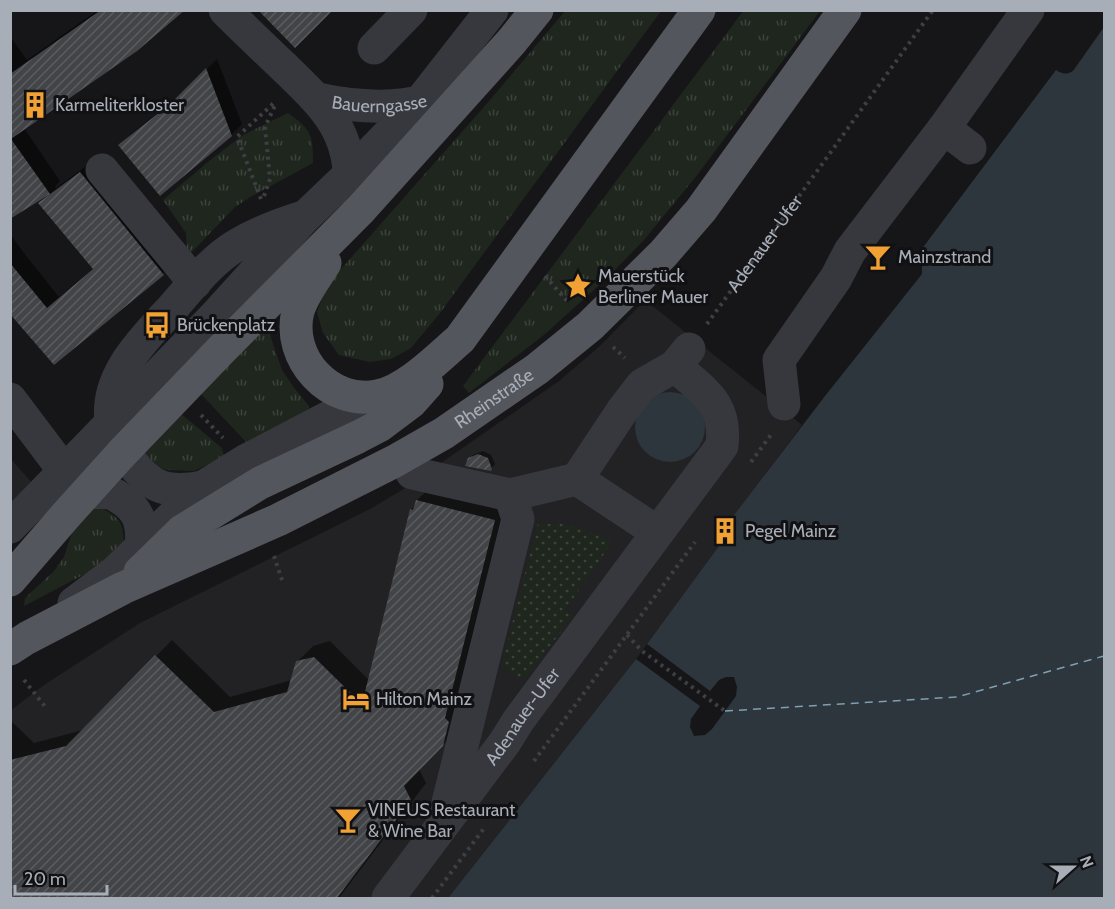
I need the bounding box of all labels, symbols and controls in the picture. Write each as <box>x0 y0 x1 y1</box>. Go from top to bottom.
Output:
building icon: Karmeliterkloster <box>20 90 50 120</box>
street label: Bauerngasse <box>330 90 429 117</box>
place label: Karmeliterkloster <box>55 94 184 116</box>
street label: Adenauer-Ufer <box>723 191 807 296</box>
bar icon: Mainzstrand <box>863 242 893 272</box>
place label: Mainzstrand <box>898 246 991 268</box>
place label: Mauerstück Berliner Mauer <box>598 265 709 308</box>
place icon: Mauerstück Berliner Mauer <box>563 271 593 301</box>
bus stop icon: Brückenplatz <box>142 310 172 340</box>
place label: Brückenplatz <box>177 314 276 336</box>
street label: Rheinstraße <box>450 364 538 433</box>
building icon: Pegel Mainz <box>710 516 740 546</box>
place label: Pegel Mainz <box>745 520 837 542</box>
street label: Adenauer-Ufer <box>481 663 565 769</box>
hotel icon: Hilton Mainz <box>341 684 371 714</box>
place label: Hilton Mainz <box>376 688 473 710</box>
place label: VINEUS Restaurant & Wine Bar <box>368 799 515 842</box>
bar icon: VINEUS Restaurant & Wine Bar <box>333 805 363 835</box>
north arrow <box>1043 837 1103 897</box>
text: N <box>1076 853 1097 870</box>
scale bar <box>15 858 106 896</box>
text: 20 m <box>24 868 66 890</box>

